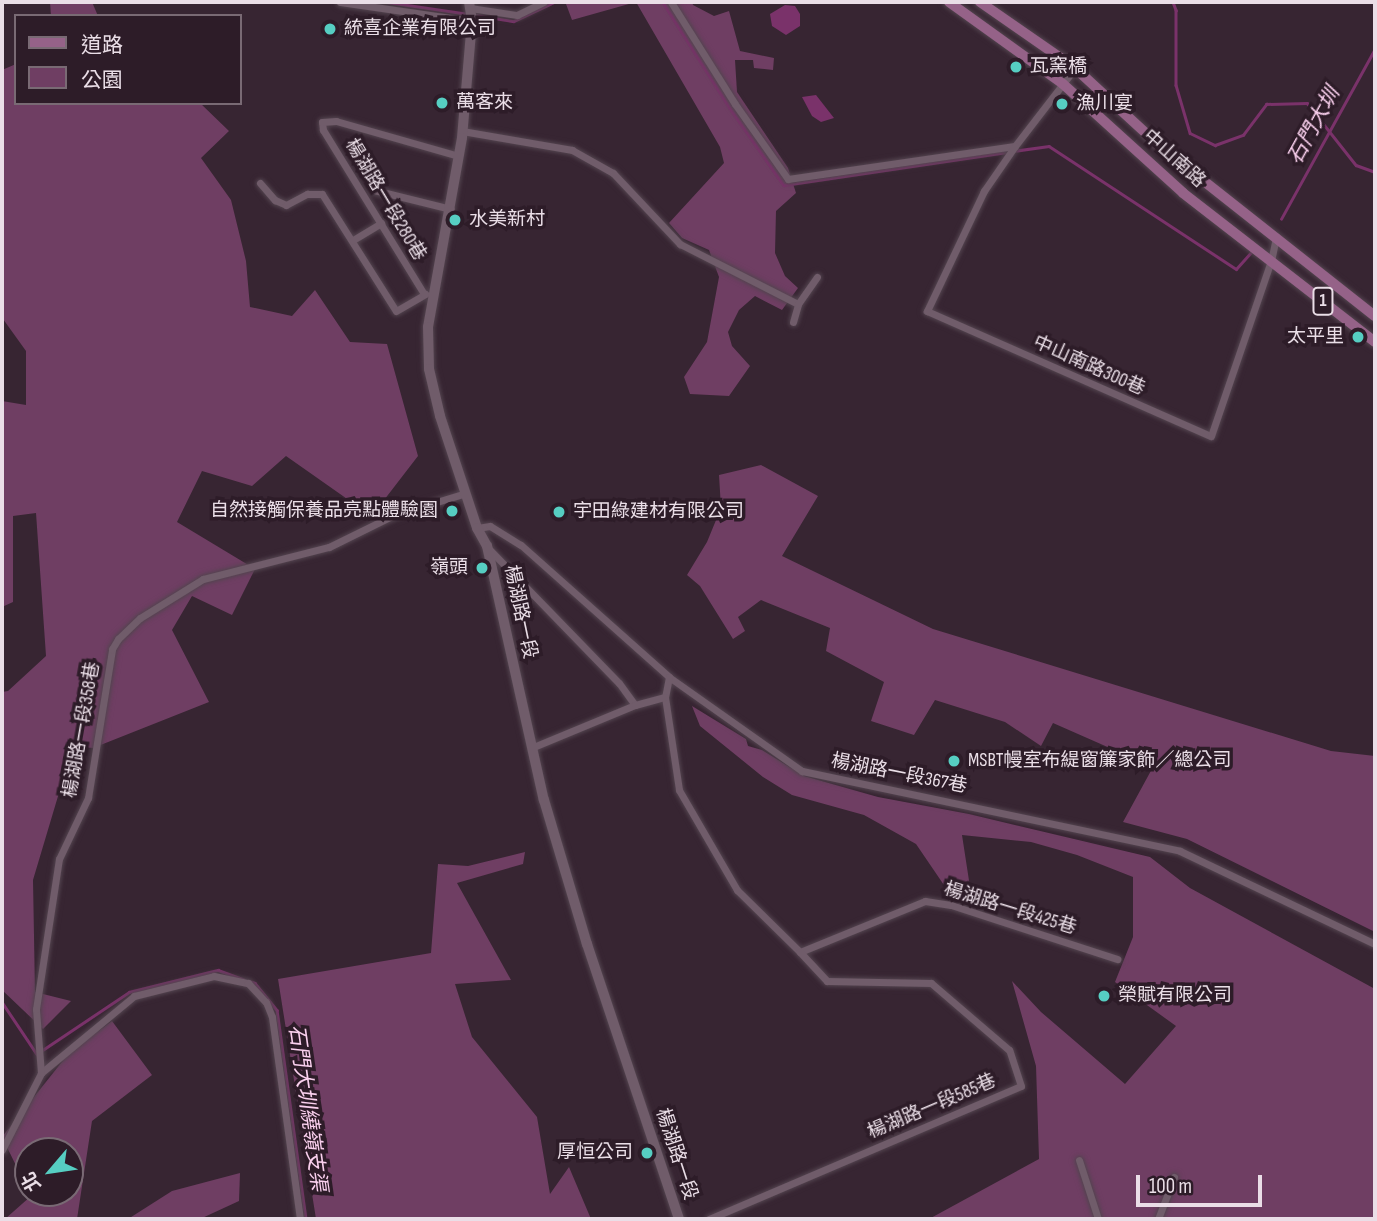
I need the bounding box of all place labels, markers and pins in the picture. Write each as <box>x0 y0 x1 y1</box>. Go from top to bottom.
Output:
place label: 統喜企業有限公司 <box>344 18 496 40</box>
marker: 統喜企業有限公司 <box>322 21 338 37</box>
place label: 瓦窯橋 <box>1030 56 1087 78</box>
marker: 瓦窯橋 <box>1008 59 1024 75</box>
place label: 萬客來 <box>456 92 513 114</box>
place label: 漁川宴 <box>1076 93 1133 115</box>
marker: 萬客來 <box>434 95 450 111</box>
marker: 漁川宴 <box>1054 96 1070 112</box>
place label: 水美新村 <box>469 209 545 231</box>
marker: 水美新村 <box>447 212 463 228</box>
place label: 太平里 <box>1287 326 1344 348</box>
marker: 太平里 <box>1350 329 1366 345</box>
place label: 自然接觸保養品亮點體驗園 <box>210 500 438 522</box>
place label: 宇田綠建材有限公司 <box>573 501 744 523</box>
marker: 自然接觸保養品亮點體驗園 <box>444 503 460 519</box>
marker: 宇田綠建材有限公司 <box>551 504 567 520</box>
place label: 嶺頭 <box>430 557 468 579</box>
marker: 嶺頭 <box>474 560 490 576</box>
place label: MSBT幔室布緹窗簾家飾／總公司 <box>968 750 1231 772</box>
marker: MSBT幔室布緹窗簾家飾／總公司 <box>946 753 962 769</box>
place label: 榮賦有限公司 <box>1118 985 1232 1007</box>
marker: 榮賦有限公司 <box>1096 988 1112 1004</box>
place label: 厚恒公司 <box>557 1142 633 1164</box>
marker: 厚恒公司 <box>639 1145 655 1161</box>

